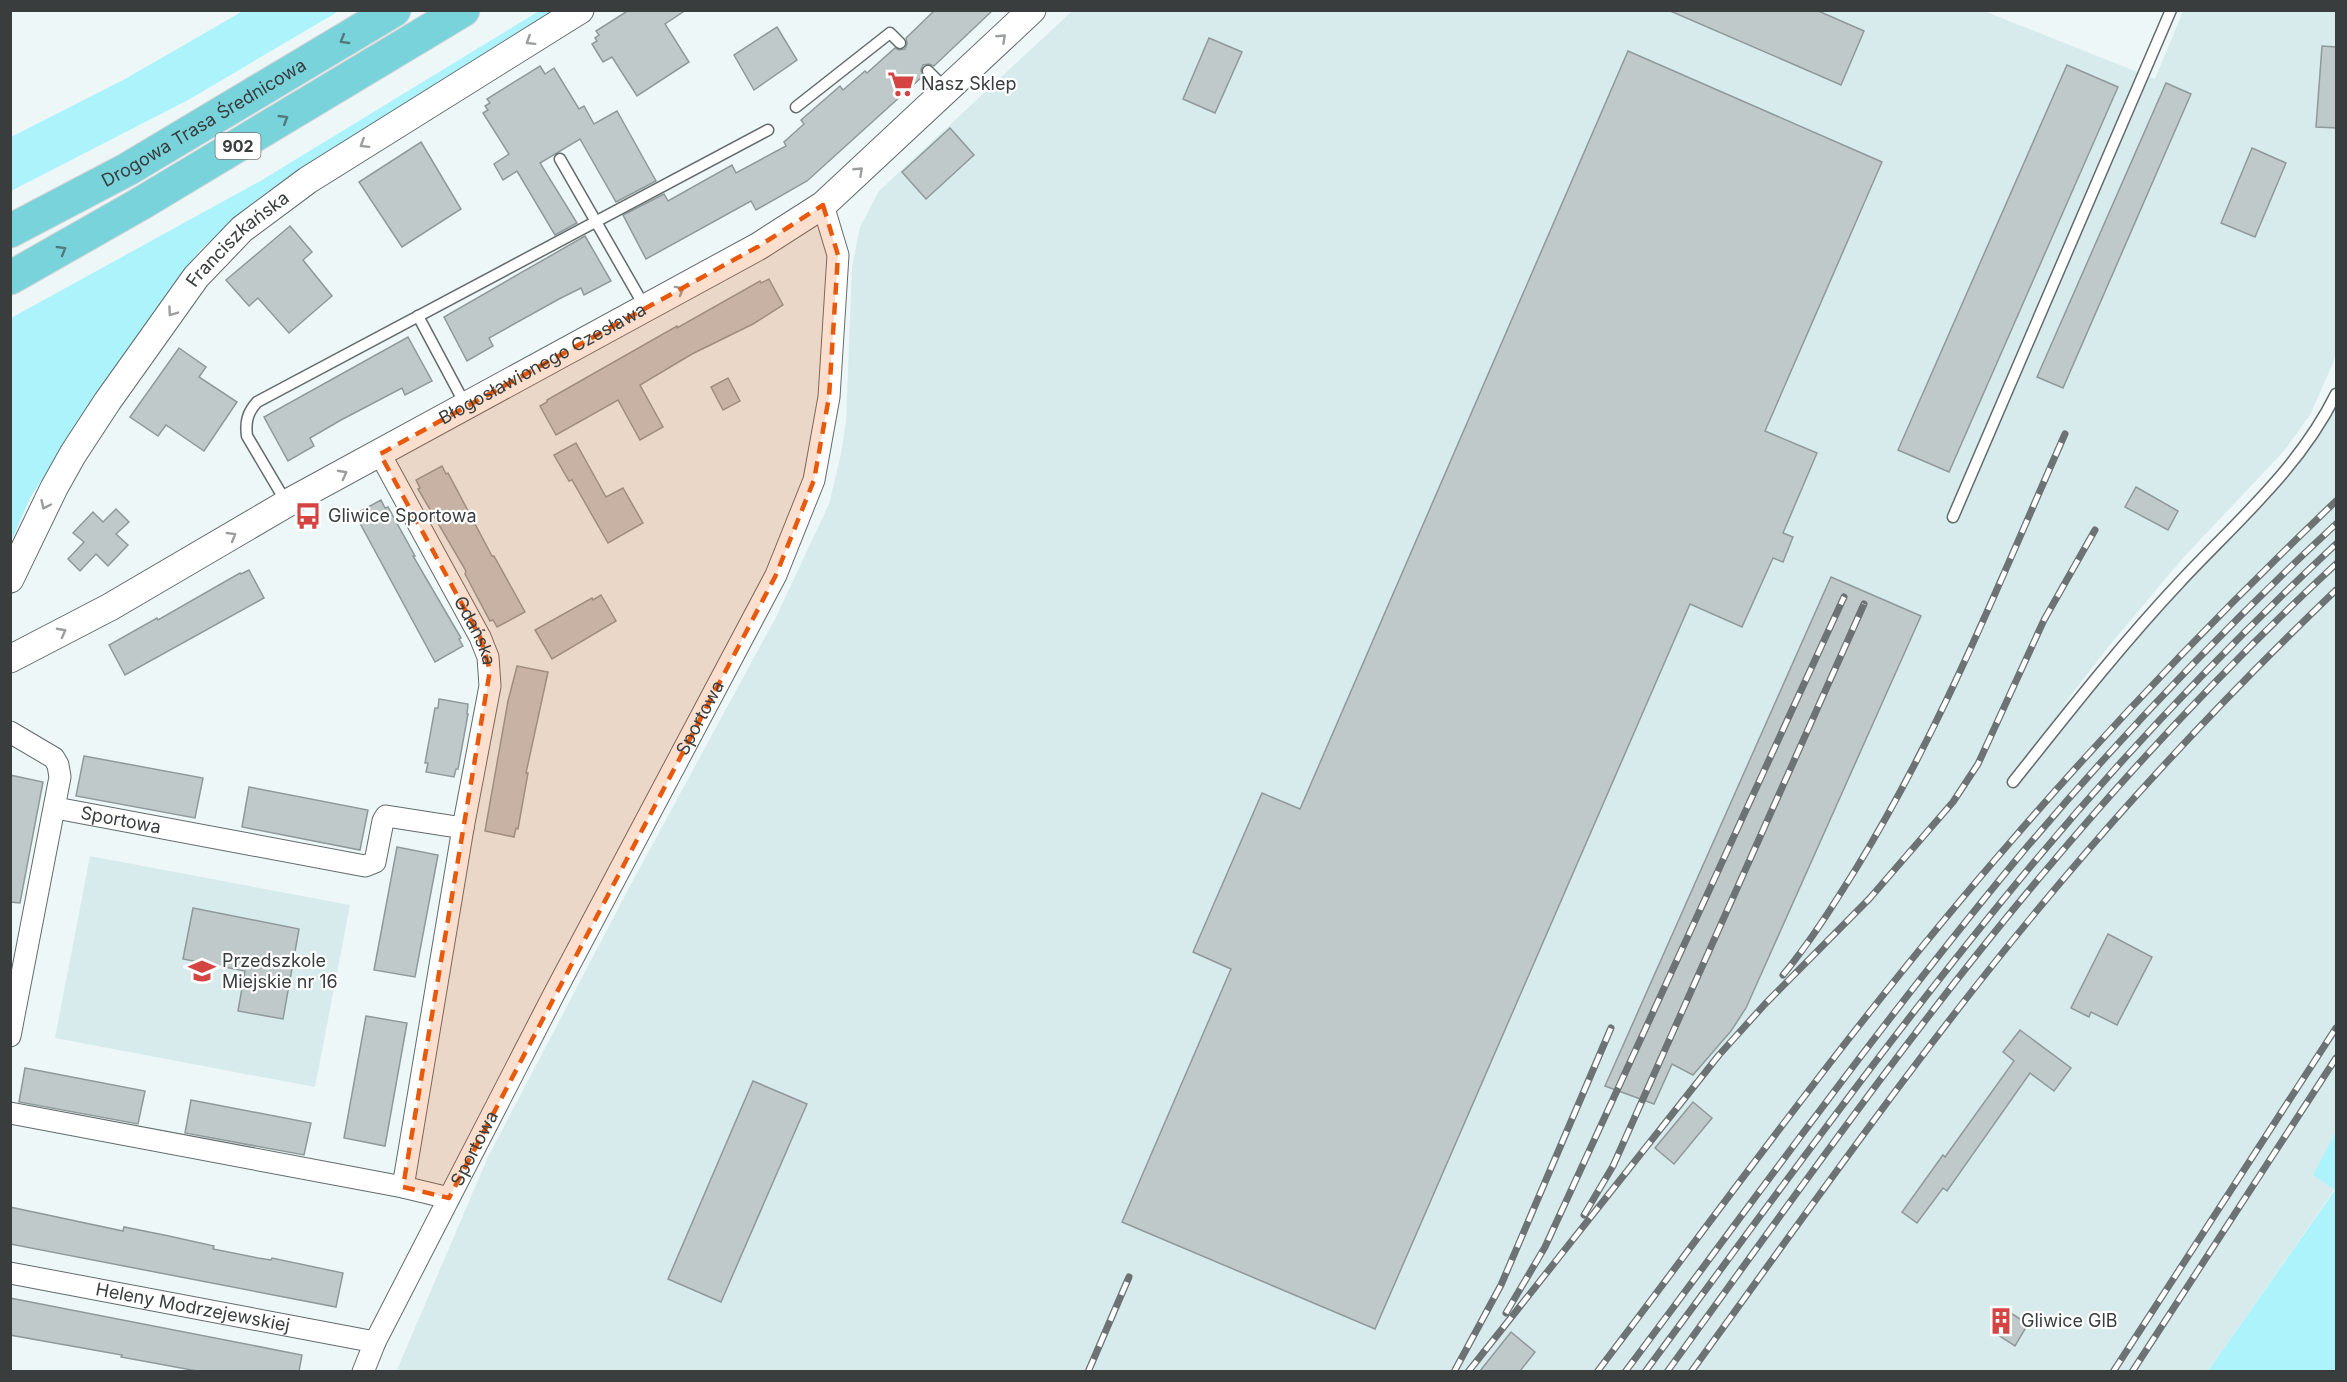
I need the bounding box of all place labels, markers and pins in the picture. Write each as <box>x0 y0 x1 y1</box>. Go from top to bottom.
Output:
supermarket icon: Nasz Sklep <box>886 69 916 99</box>
place label: Nasz Sklep <box>921 73 1016 94</box>
bus stop icon: Gliwice Sportowa <box>293 501 323 531</box>
place label: Gliwice Sportowa <box>328 505 477 526</box>
place label: Przedszkole Miejskie nr 16 <box>222 950 338 992</box>
school or university icon: Przedszkole Miejskie nr 16 <box>187 956 217 986</box>
building icon: Gliwice GlB <box>1986 1306 2016 1336</box>
place label: Gliwice GlB <box>2021 1310 2118 1331</box>

